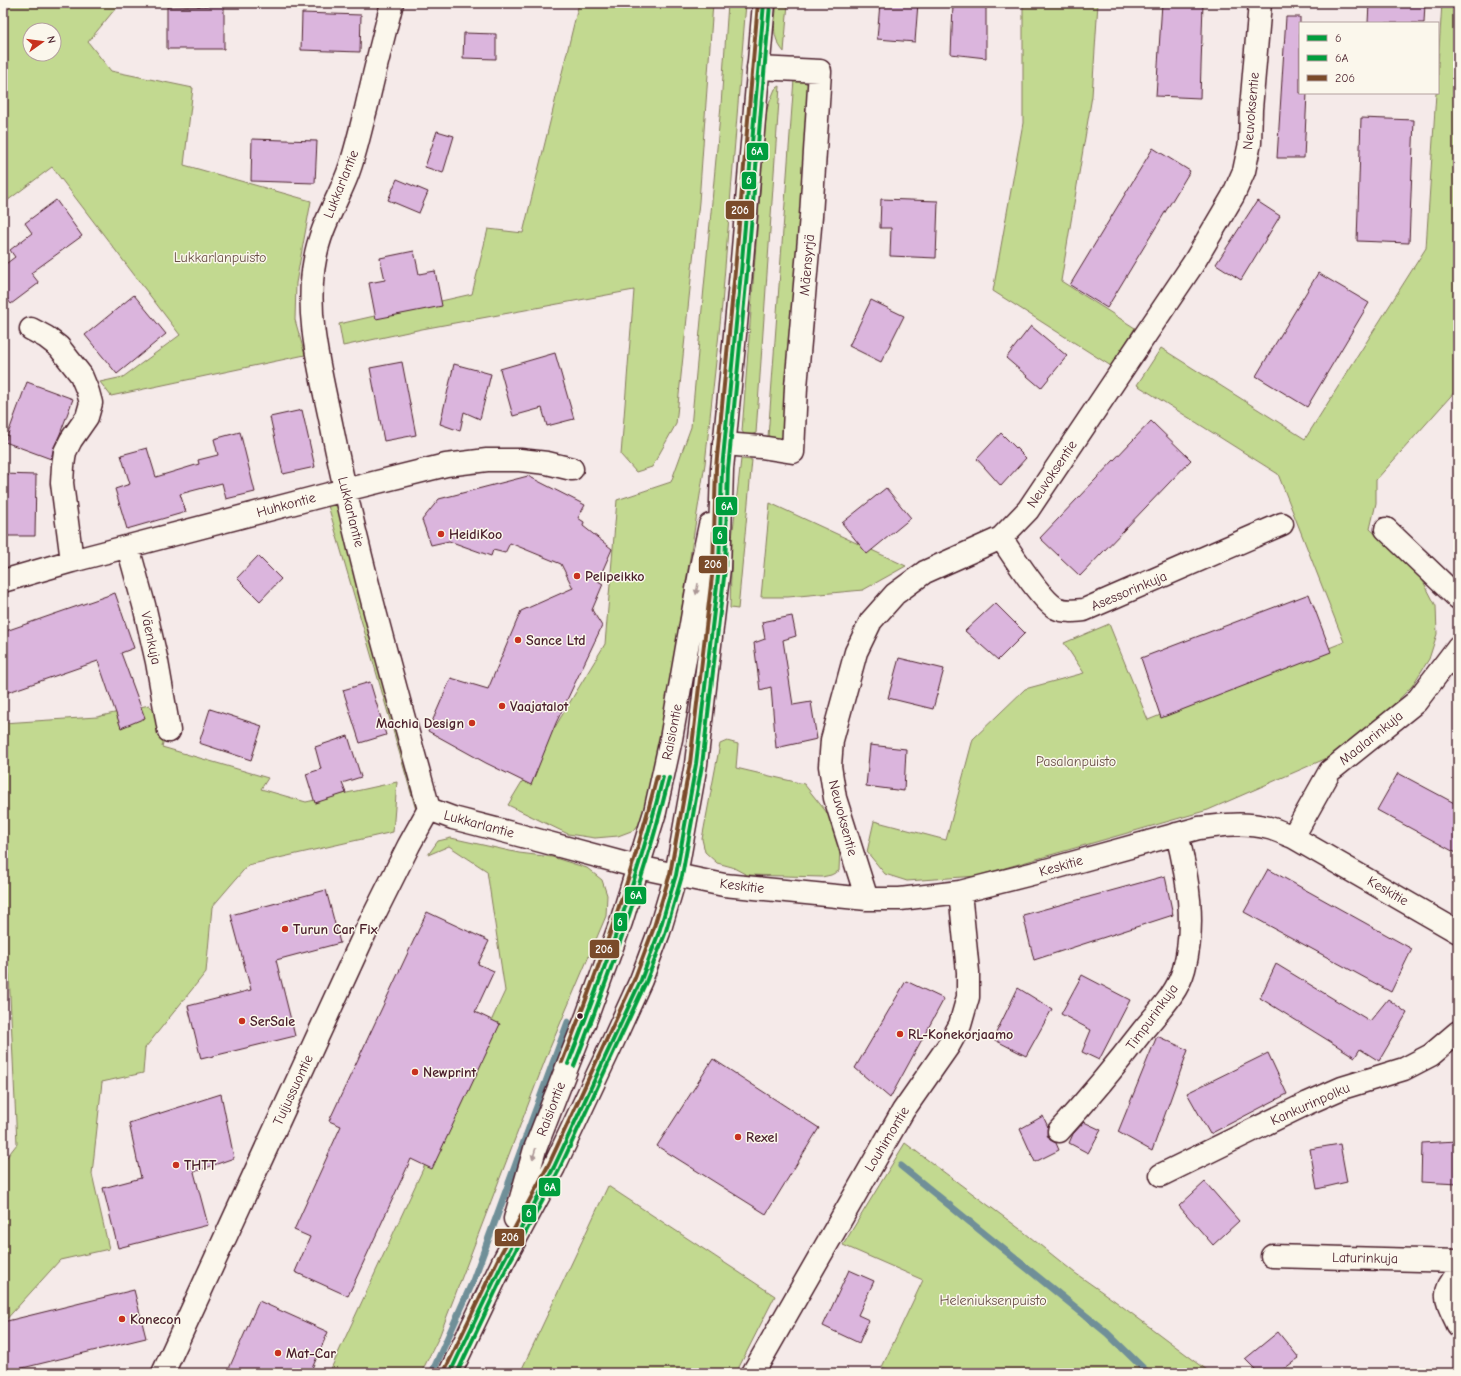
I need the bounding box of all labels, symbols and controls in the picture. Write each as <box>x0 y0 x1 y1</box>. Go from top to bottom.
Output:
north arrow <box>22 22 62 62</box>
legend <box>1299 22 1439 94</box>
text: 6 <box>1335 31 1342 45</box>
text: N <box>44 35 58 45</box>
text: 6A <box>1335 51 1349 65</box>
street label: Neuvoksentie <box>1239 71 1263 151</box>
text: 206 <box>1335 71 1355 85</box>
line badge: 6A <box>746 142 769 161</box>
text: 6A <box>751 145 763 158</box>
street label: Lukkarlantie <box>320 147 362 221</box>
line badge: 6 <box>741 171 757 190</box>
text: 6 <box>746 174 752 187</box>
line badge: 206 <box>725 200 755 220</box>
text: 206 <box>731 204 749 217</box>
street label: Mäensyrjä <box>796 233 818 297</box>
park label: Lukkarlanpuisto <box>174 249 266 266</box>
street label: Neuvoksentie <box>1023 437 1081 511</box>
street label: Lukkarlantie <box>334 475 368 549</box>
street label: Huhkontie <box>255 489 317 521</box>
line badge: 6A <box>715 496 738 516</box>
text: 6A <box>721 500 733 513</box>
place label: HeidiKoo <box>449 526 502 543</box>
line badge: 6 <box>712 526 728 545</box>
marker: HeidiKoo <box>436 529 446 539</box>
text: 6 <box>717 529 723 542</box>
line badge: 206 <box>698 555 728 574</box>
text: 206 <box>704 558 722 571</box>
street label: Asessorinkuja <box>1088 567 1170 615</box>
place label: Pelipeikko <box>585 568 645 585</box>
marker: Pelipeikko <box>572 571 582 581</box>
one-way arrow <box>694 583 700 595</box>
street label: Väenkuja <box>137 610 165 666</box>
place label: Sance Ltd <box>526 632 586 649</box>
marker: Sance Ltd <box>513 635 523 645</box>
place label: Vaajatalot <box>510 698 569 715</box>
marker: Vaajatalot <box>497 701 507 711</box>
street label: Raisiontie <box>658 702 686 762</box>
street label: Maalarinkuja <box>1336 707 1406 769</box>
place label: Machia Design <box>376 715 464 732</box>
marker: Machia Design <box>467 718 477 728</box>
park label: Pasalanpuisto <box>1036 753 1116 770</box>
street label: Neuvoksentie <box>825 778 861 858</box>
street label: Lukkarlantie <box>442 806 516 842</box>
street label: Keskitie <box>1037 852 1085 880</box>
street label: Keskitie <box>1364 872 1412 910</box>
street label: Keskitie <box>719 875 765 897</box>
line badge: 6A <box>624 886 647 905</box>
text: 6A <box>630 889 642 902</box>
line badge: 6 <box>613 912 628 932</box>
text: 6 <box>617 916 623 929</box>
place label: Turun Car Fix <box>293 921 378 938</box>
marker: Turun Car Fix <box>280 924 290 934</box>
line badge: 206 <box>589 939 620 959</box>
text: 206 <box>595 943 613 956</box>
street label: Timpurinkuja <box>1122 981 1182 1053</box>
unlabelled marker <box>575 1011 585 1021</box>
place label: SerSale <box>250 1013 295 1030</box>
marker: SerSale <box>237 1016 247 1026</box>
place label: RL-Konekorjaamo <box>908 1026 1013 1043</box>
marker: RL-Konekorjaamo <box>895 1029 905 1039</box>
street label: Tuijussuontie <box>269 1052 317 1128</box>
place label: Newprint <box>423 1064 477 1081</box>
marker: Newprint <box>410 1067 420 1077</box>
street label: Raisiontie <box>533 1079 569 1139</box>
street label: Kankurinpolku <box>1268 1079 1352 1129</box>
street label: Louhimontie <box>861 1103 913 1175</box>
place label: Rexel <box>746 1129 778 1146</box>
marker: Rexel <box>733 1132 743 1142</box>
one-way arrow <box>531 1148 537 1160</box>
place label: THTT <box>184 1157 217 1174</box>
marker: THTT <box>171 1160 181 1170</box>
line badge: 6A <box>538 1177 561 1197</box>
text: 6A <box>544 1181 556 1194</box>
line badge: 6 <box>521 1204 537 1223</box>
text: 6 <box>526 1207 532 1220</box>
line badge: 206 <box>494 1228 525 1247</box>
text: 206 <box>501 1231 519 1244</box>
street label: Laturinkuja <box>1332 1249 1398 1267</box>
park label: Heleniuksenpuisto <box>939 1292 1047 1309</box>
place label: Konecon <box>130 1311 181 1328</box>
marker: Konecon <box>117 1314 127 1324</box>
place label: Mat-Car <box>286 1345 336 1362</box>
marker: Mat-Car <box>273 1348 283 1358</box>

